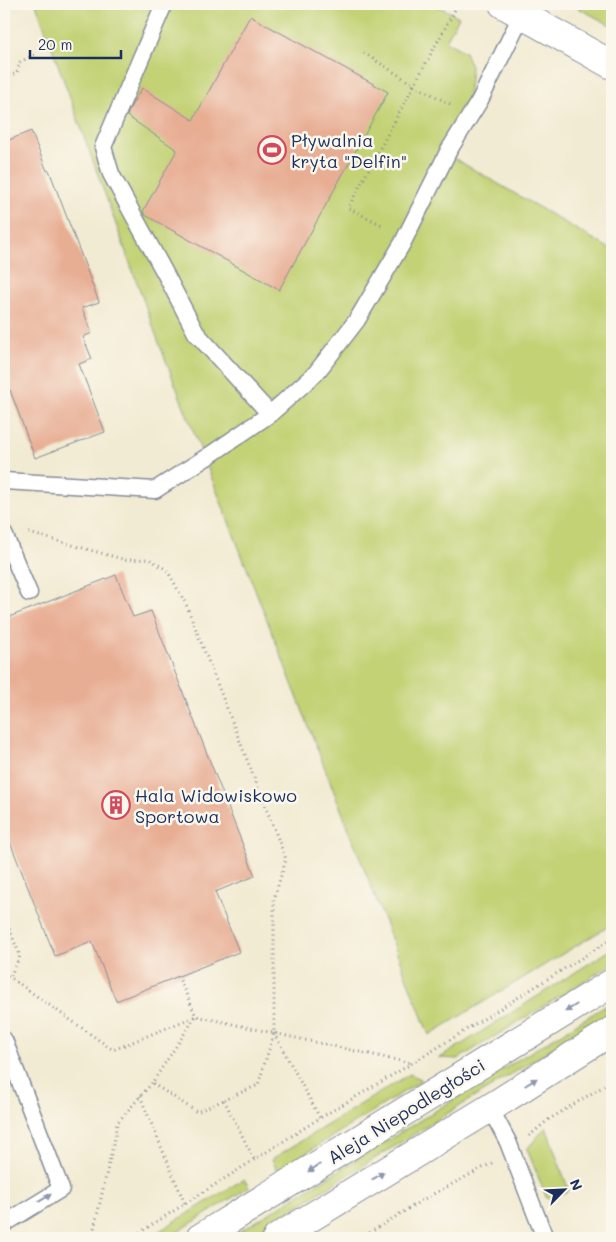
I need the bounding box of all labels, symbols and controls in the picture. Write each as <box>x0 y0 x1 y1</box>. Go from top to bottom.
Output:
scale bar <box>30 28 121 60</box>
text: 20 m <box>38 34 72 54</box>
place label: Pływalnia kryta "Delfin" <box>291 128 407 173</box>
sports icon: Pływalnia kryta "Delfin" <box>257 135 287 165</box>
place label: Hala Widowiskowo Sportowa <box>135 783 297 828</box>
building icon: Hala Widowiskowo Sportowa <box>101 790 131 820</box>
one-way arrow <box>564 1004 577 1013</box>
street label: Aleja Niepodległości <box>323 1053 489 1169</box>
one-way arrow <box>525 1078 538 1087</box>
one-way arrow <box>307 1163 320 1172</box>
north arrow <box>538 1164 588 1214</box>
one-way arrow <box>372 1172 385 1181</box>
text: N <box>565 1176 587 1193</box>
one-way arrow <box>39 1194 52 1203</box>

